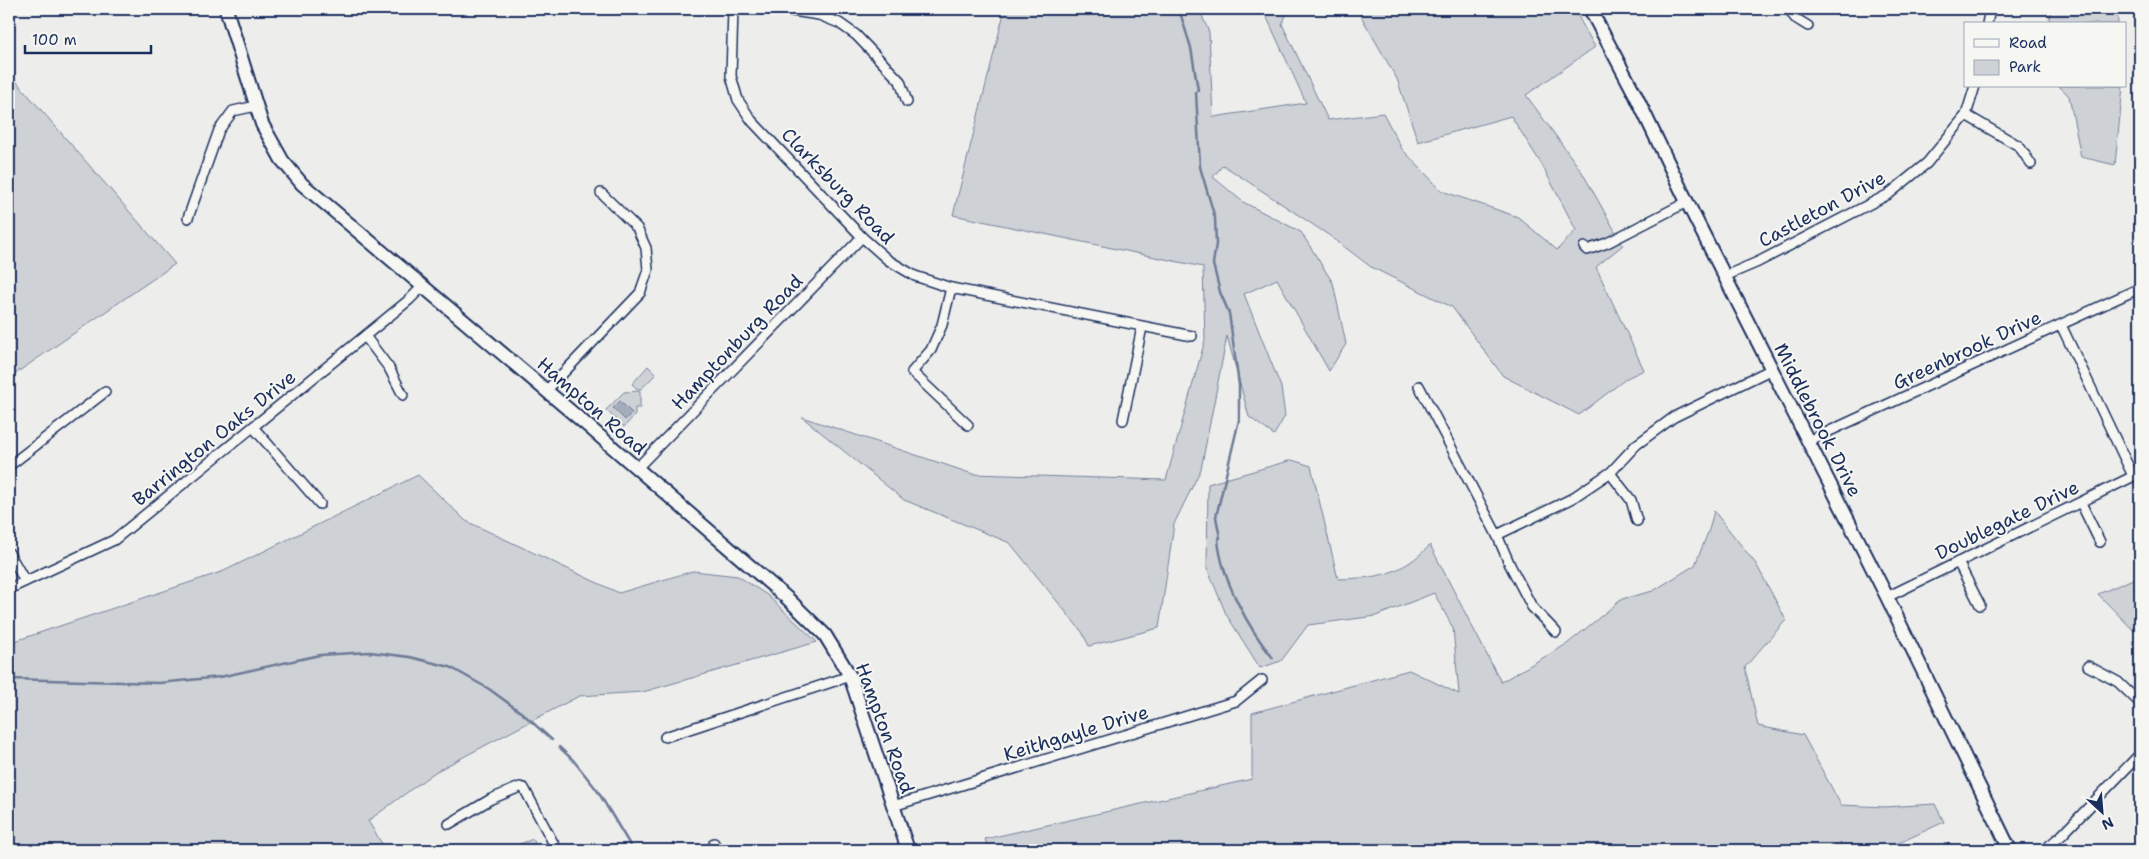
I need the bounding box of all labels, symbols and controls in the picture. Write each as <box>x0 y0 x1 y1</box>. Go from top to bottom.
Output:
scale bar <box>25 22 151 54</box>
legend <box>1964 22 2126 88</box>
text: 100 m <box>32 30 77 50</box>
text: Road <box>2009 33 2047 53</box>
text: Park <box>2009 57 2041 77</box>
street label: Clarksburg Road <box>776 122 900 250</box>
street label: Castleton Drive <box>1754 165 1890 253</box>
street label: Hamptonburg Road <box>666 269 808 415</box>
street label: Greenbrook Drive <box>1889 305 2045 395</box>
street label: Middlebrook Drive <box>1768 339 1868 501</box>
street label: Hampton Road <box>532 351 652 461</box>
street label: Barrington Oaks Drive <box>127 364 301 512</box>
street label: Doublegate Drive <box>1931 474 2083 566</box>
street label: Hampton Road <box>850 659 920 797</box>
street label: Keithgayle Drive <box>1001 699 1151 767</box>
north arrow <box>2076 786 2126 836</box>
text: N <box>2099 813 2117 834</box>

